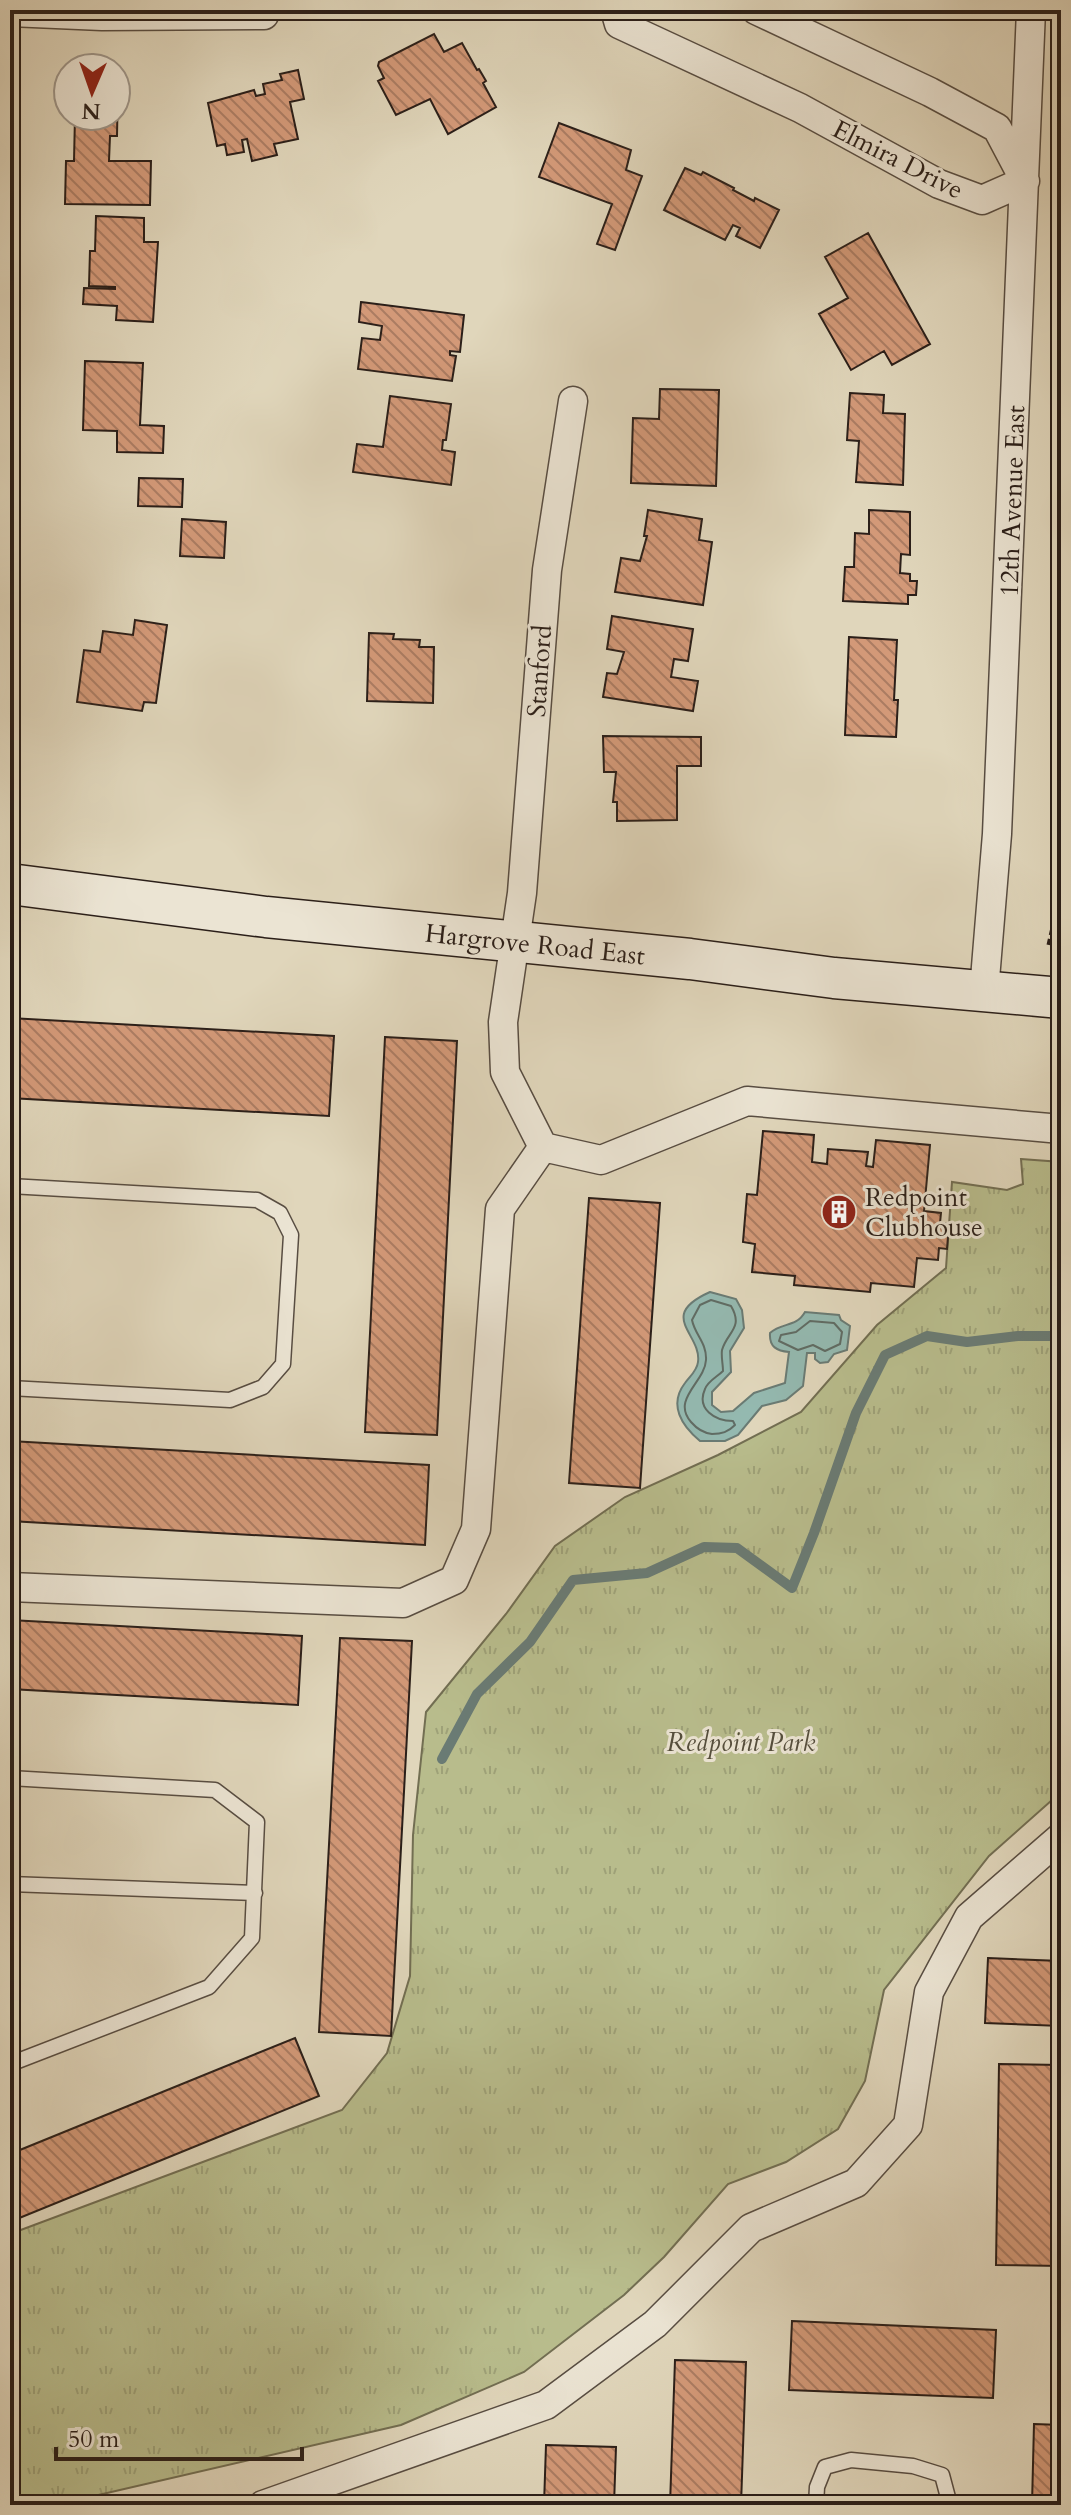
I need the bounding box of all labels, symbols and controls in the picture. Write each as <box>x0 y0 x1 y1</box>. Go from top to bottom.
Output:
north arrow <box>52 52 132 132</box>
text: N <box>81 96 101 126</box>
street label: Elmira Drive <box>826 111 969 207</box>
street label: 12th Avenue East <box>992 405 1033 597</box>
street label: Stanford <box>519 623 560 718</box>
street label: Hargrove Road East <box>423 916 647 973</box>
place label: Redpoint Clubhouse <box>865 1180 983 1245</box>
building icon: Redpoint Clubhouse <box>820 1193 858 1231</box>
park label: Redpoint Park <box>667 1725 816 1760</box>
scale bar <box>56 2411 302 2461</box>
text: 50 m <box>68 2423 120 2456</box>

